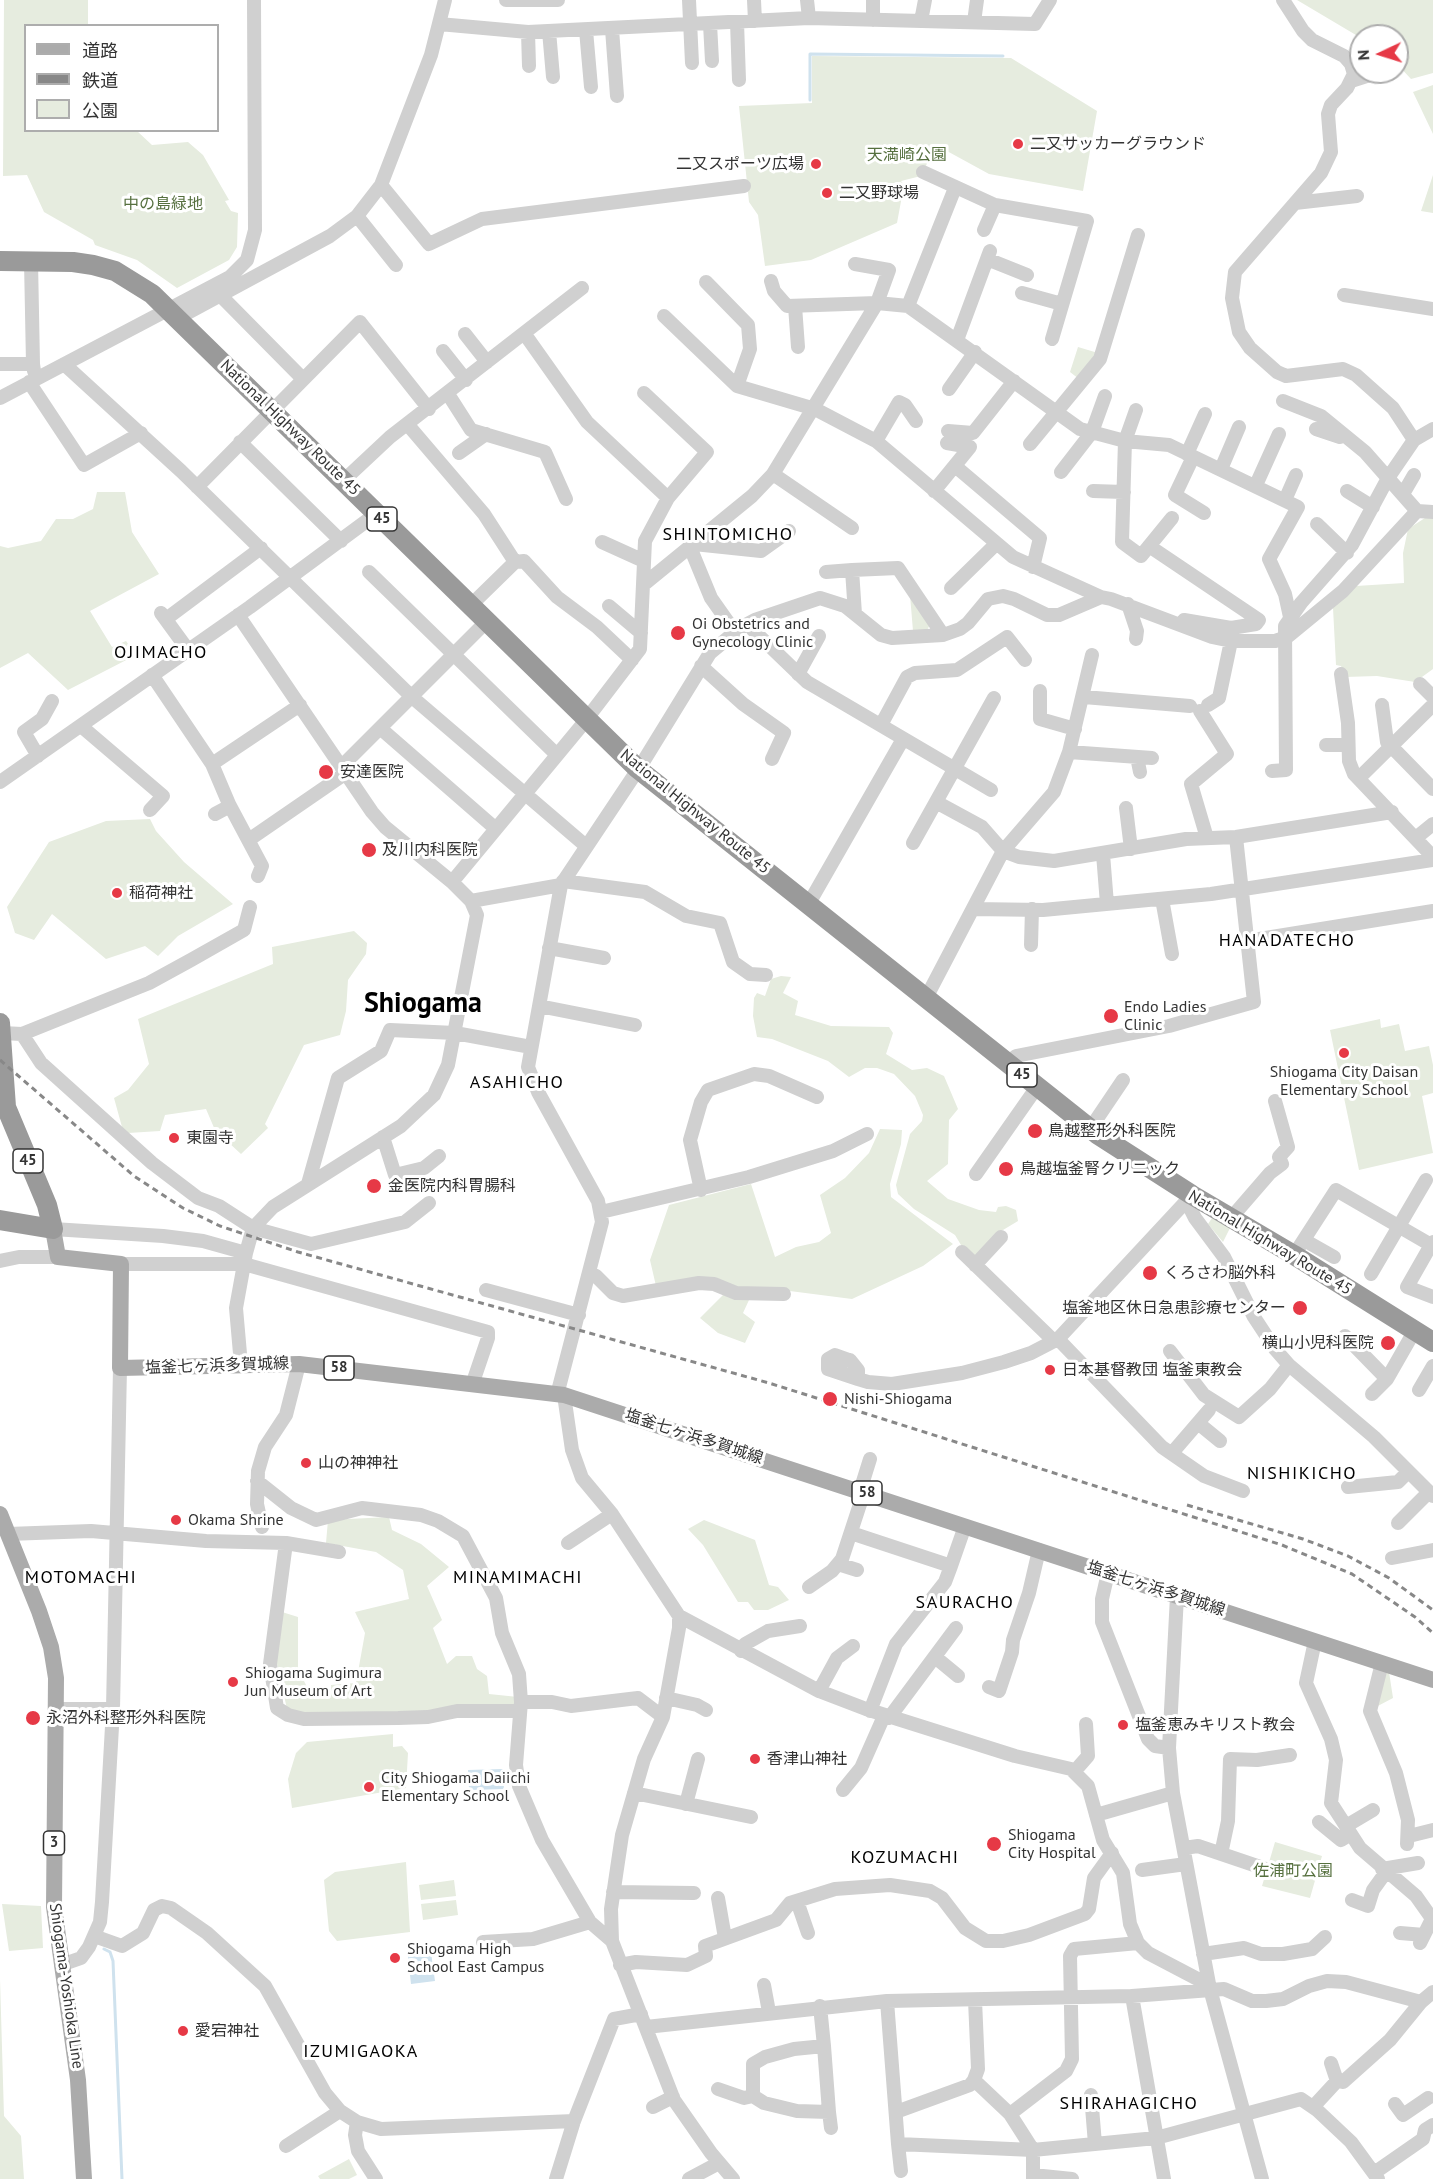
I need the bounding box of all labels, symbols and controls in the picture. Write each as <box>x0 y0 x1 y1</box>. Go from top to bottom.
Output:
legend <box>24 24 219 132</box>
north arrow <box>1349 24 1409 84</box>
text: 道路 <box>82 39 118 62</box>
text: N <box>1353 49 1373 61</box>
text: 鉄道 <box>82 69 118 92</box>
text: 公園 <box>82 99 118 122</box>
place label: 二又サッカーグラウンド <box>1030 134 1206 154</box>
marker: 二又サッカーグラウンド <box>1011 137 1025 151</box>
park label: 天満崎公園 <box>867 145 947 165</box>
place label: 二又スポーツ広場 <box>676 154 804 174</box>
marker: 二又スポーツ広場 <box>809 157 823 171</box>
place label: 二又野球場 <box>839 183 919 203</box>
marker: 二又野球場 <box>820 186 834 200</box>
park label: 中の島緑地 <box>123 194 203 214</box>
street label: National Highway Route 45 <box>216 356 364 500</box>
road number: 45 <box>367 507 397 531</box>
district label: SHINTOMICHO <box>662 524 794 546</box>
place label: Oi Obstetrics and Gynecology Clinic <box>692 614 813 652</box>
marker: Oi Obstetrics and Gynecology Clinic <box>669 624 687 642</box>
district label: OJIMACHO <box>114 642 208 664</box>
street label: National Highway Route 45 <box>616 746 774 878</box>
place label: 安達医院 <box>340 762 404 782</box>
marker: 安達医院 <box>317 763 335 781</box>
place label: 及川内科医院 <box>382 840 478 860</box>
marker: 及川内科医院 <box>360 841 378 859</box>
place label: 稲荷神社 <box>129 883 193 903</box>
marker: 稲荷神社 <box>110 886 124 900</box>
district label: HANADATECHO <box>1219 930 1355 952</box>
district label: Shiogama <box>364 987 482 1021</box>
place label: Endo Ladies Clinic <box>1124 997 1206 1035</box>
marker: Endo Ladies Clinic <box>1102 1007 1120 1025</box>
marker: Shiogama City Daisan Elementary School <box>1337 1046 1351 1060</box>
place label: Shiogama City Daisan Elementary School <box>1270 1062 1418 1100</box>
road number: 45 <box>1007 1063 1037 1087</box>
district label: ASAHICHO <box>470 1072 564 1094</box>
place label: 鳥越整形外科医院 <box>1048 1121 1176 1141</box>
marker: 鳥越整形外科医院 <box>1026 1122 1044 1140</box>
place label: 東園寺 <box>186 1128 234 1148</box>
marker: 東園寺 <box>167 1131 181 1145</box>
road number: 45 <box>13 1149 43 1173</box>
place label: 鳥越塩釜腎クリニック <box>1020 1159 1180 1179</box>
marker: 鳥越塩釜腎クリニック <box>997 1160 1015 1178</box>
place label: 金医院内科胃腸科 <box>388 1176 516 1196</box>
marker: 金医院内科胃腸科 <box>365 1177 383 1195</box>
street label: National Highway Route 45 <box>1185 1186 1355 1300</box>
place label: くろさわ脳外科 <box>1164 1263 1276 1283</box>
marker: くろさわ脳外科 <box>1141 1264 1159 1282</box>
place label: 塩釜地区休日急患診療センター <box>1062 1298 1286 1318</box>
marker: 塩釜地区休日急患診療センター <box>1291 1299 1309 1317</box>
place label: 横山小児科医院 <box>1262 1333 1374 1353</box>
marker: 横山小児科医院 <box>1379 1334 1397 1352</box>
street label: 塩釜七ヶ浜多賀城線 <box>145 1354 289 1378</box>
road number: 58 <box>324 1356 354 1380</box>
place label: 日本基督教団 塩釜東教会 <box>1062 1360 1242 1380</box>
marker: 日本基督教団 塩釜東教会 <box>1043 1363 1057 1377</box>
place label: Nishi-Shiogama <box>844 1389 952 1409</box>
marker: Nishi-Shiogama <box>821 1390 839 1408</box>
street label: 塩釜七ヶ浜多賀城線 <box>623 1406 765 1468</box>
place label: 山の神神社 <box>318 1453 398 1473</box>
marker: 山の神神社 <box>299 1456 313 1470</box>
district label: NISHIKICHO <box>1247 1463 1357 1485</box>
road number: 58 <box>852 1481 882 1505</box>
place label: Okama Shrine <box>188 1510 284 1530</box>
marker: Okama Shrine <box>169 1513 183 1527</box>
street label: 塩釜七ヶ浜多賀城線 <box>1085 1558 1227 1620</box>
district label: MOTOMACHI <box>25 1567 137 1589</box>
district label: MINAMIMACHI <box>453 1567 583 1589</box>
district label: SAURACHO <box>916 1592 1014 1614</box>
place label: Shiogama Sugimura Jun Museum of Art <box>245 1663 382 1701</box>
marker: Shiogama Sugimura Jun Museum of Art <box>226 1675 240 1689</box>
place label: 永沼外科整形外科医院 <box>46 1708 206 1728</box>
marker: 永沼外科整形外科医院 <box>24 1709 42 1727</box>
place label: 塩釜恵みキリスト教会 <box>1135 1715 1295 1735</box>
marker: 塩釜恵みキリスト教会 <box>1116 1718 1130 1732</box>
place label: 香津山神社 <box>767 1749 847 1769</box>
marker: 香津山神社 <box>748 1752 762 1766</box>
place label: City Shiogama Daiichi Elementary School <box>381 1768 531 1806</box>
marker: City Shiogama Daiichi Elementary School <box>362 1780 376 1794</box>
place label: Shiogama City Hospital <box>1008 1825 1096 1863</box>
road number: 3 <box>44 1831 64 1855</box>
marker: Shiogama City Hospital <box>985 1835 1003 1853</box>
district label: KOZUMACHI <box>851 1847 959 1869</box>
park label: 佐浦町公園 <box>1253 1861 1333 1881</box>
street label: Shiogama-Yoshioka Line <box>45 1902 87 2070</box>
place label: Shiogama High School East Campus <box>407 1939 544 1977</box>
marker: Shiogama High School East Campus <box>388 1951 402 1965</box>
place label: 愛宕神社 <box>195 2021 259 2041</box>
marker: 愛宕神社 <box>176 2024 190 2038</box>
district label: IZUMIGAOKA <box>303 2041 419 2063</box>
district label: SHIRAHAGICHO <box>1060 2093 1198 2115</box>

